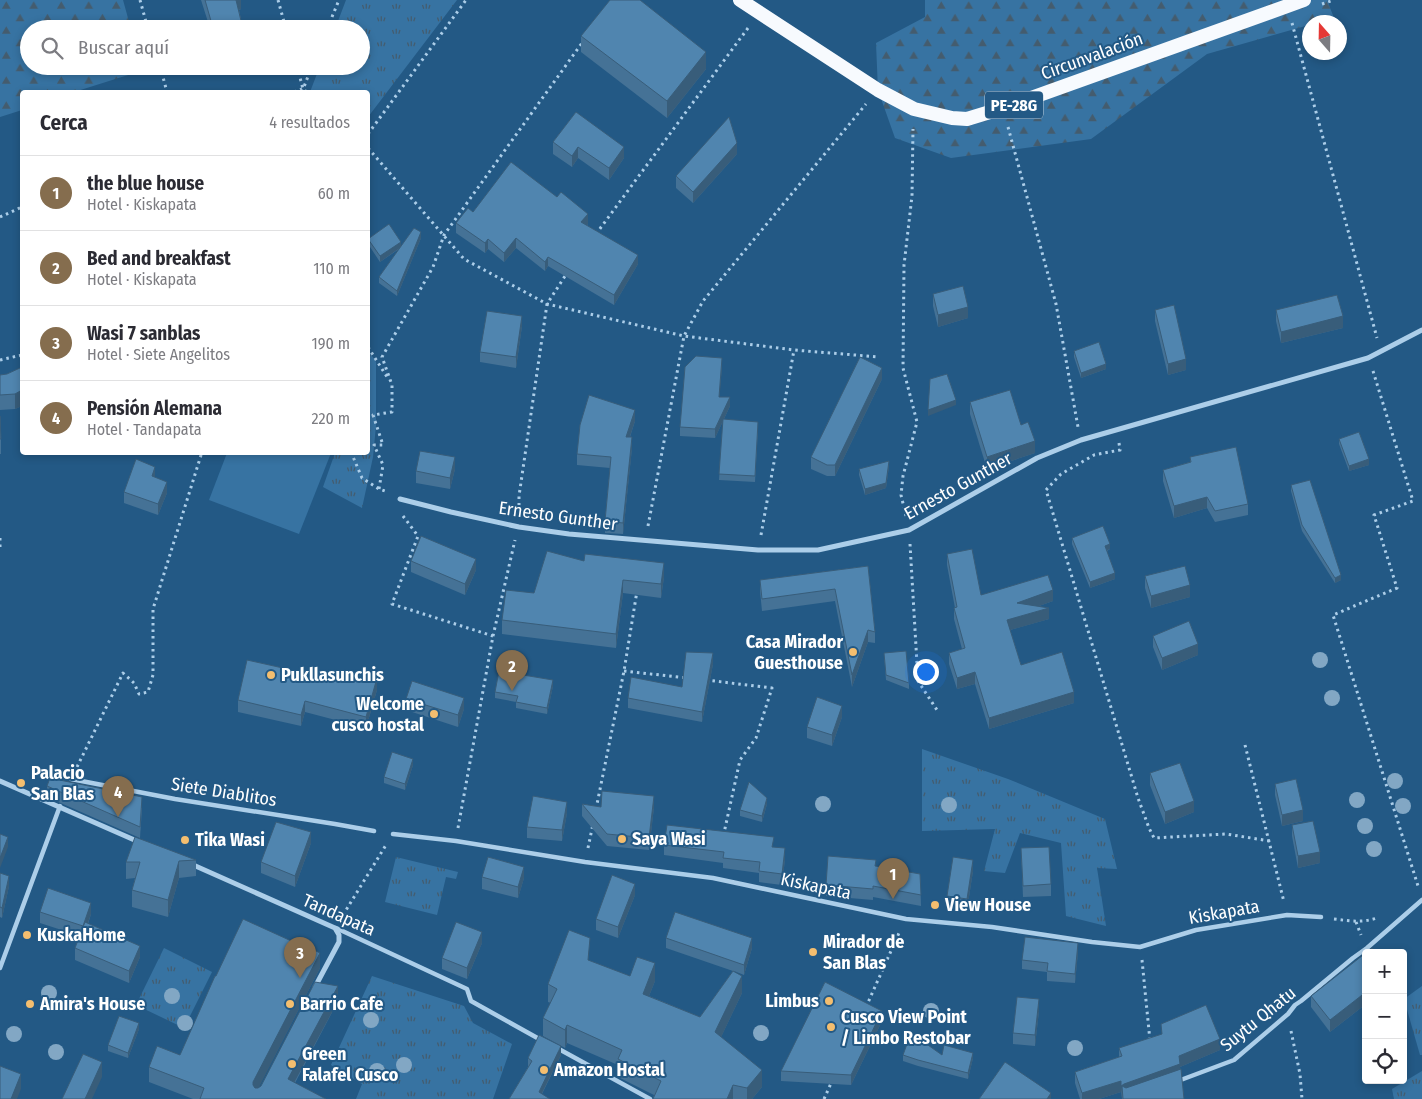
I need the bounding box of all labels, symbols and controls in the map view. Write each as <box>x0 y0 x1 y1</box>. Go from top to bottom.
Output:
north arrow <box>1302 15 1347 60</box>
search box <box>20 20 370 75</box>
street label: Circunvalación <box>1038 27 1146 85</box>
icon: search <box>38 34 66 62</box>
text: Buscar aquí <box>78 36 169 59</box>
road number: PE-28G <box>985 92 1043 118</box>
text: Cerca <box>40 110 88 136</box>
text: 4 resultados <box>269 113 350 132</box>
text: the blue house <box>87 172 204 195</box>
text: 1 <box>53 184 59 203</box>
text: 60 m <box>318 184 350 203</box>
text: Hotel · Kiskapata <box>87 195 197 214</box>
text: Bed and breakfast <box>87 247 231 270</box>
text: 2 <box>52 259 60 278</box>
text: 110 m <box>313 259 350 278</box>
text: Hotel · Kiskapata <box>87 270 197 289</box>
text: Wasi 7 sanblas <box>87 322 200 345</box>
text: 3 <box>52 334 60 353</box>
text: 190 m <box>312 334 350 353</box>
text: Hotel · Siete Angelitos <box>87 345 230 364</box>
text: Pensión Alemana <box>87 397 222 420</box>
text: 4 <box>52 409 60 428</box>
text: 220 m <box>311 409 350 428</box>
text: Hotel · Tandapata <box>87 420 202 439</box>
street label: Ernesto Gunther <box>900 447 1016 525</box>
street label: Ernesto Gunther <box>497 497 619 535</box>
place label: Casa Mirador Guesthouse <box>746 631 843 674</box>
marker: Casa Mirador Guesthouse <box>847 646 859 658</box>
pin: 2 <box>496 650 528 691</box>
your location <box>913 659 939 685</box>
place label: Pukllasunchis <box>281 664 384 686</box>
marker: Pukllasunchis <box>265 669 277 681</box>
place label: Welcome cusco hostal <box>331 693 424 736</box>
marker: Welcome cusco hostal <box>428 708 440 720</box>
place label: Palacio San Blas <box>31 762 94 805</box>
street label: Siete Diablitos <box>170 773 279 811</box>
pin: 4 <box>102 776 134 817</box>
marker: Palacio San Blas <box>15 777 27 789</box>
place label: Saya Wasi <box>632 828 706 850</box>
place label: Tika Wasi <box>195 829 265 851</box>
marker: Saya Wasi <box>616 833 628 845</box>
marker: Tika Wasi <box>179 834 191 846</box>
pin: 1 <box>877 858 909 899</box>
street label: Kiskapata <box>779 868 853 904</box>
street label: Tandapata <box>299 889 379 941</box>
place label: View House <box>944 894 1031 916</box>
street label: Kiskapata <box>1187 895 1261 929</box>
marker: View House <box>929 899 941 911</box>
place label: KuskaHome <box>37 924 126 946</box>
marker: KuskaHome <box>21 929 33 941</box>
place label: Mirador de San Blas <box>823 931 904 974</box>
pin: 3 <box>284 937 316 978</box>
marker: Mirador de San Blas <box>807 946 819 958</box>
map controls <box>1362 949 1407 1084</box>
button: + <box>1362 949 1407 994</box>
street label: Suytu Qhatu <box>1216 982 1300 1056</box>
place label: Limbus <box>765 990 819 1012</box>
place label: Amira's House <box>39 993 145 1015</box>
place label: Barrio Cafe <box>300 993 383 1015</box>
button: − <box>1362 994 1407 1039</box>
marker: Limbus <box>823 995 835 1007</box>
marker: Amira's House <box>24 998 36 1010</box>
marker: Barrio Cafe <box>284 998 296 1010</box>
place label: Cusco View Point / Limbo Restobar <box>841 1006 971 1049</box>
marker: Cusco View Point / Limbo Restobar <box>825 1021 837 1033</box>
button: locate <box>1362 1039 1407 1084</box>
place label: Green Falafel Cusco <box>302 1043 399 1086</box>
marker: Green Falafel Cusco <box>286 1058 298 1070</box>
place label: Amazon Hostal <box>553 1059 665 1081</box>
marker: Amazon Hostal <box>538 1064 550 1076</box>

